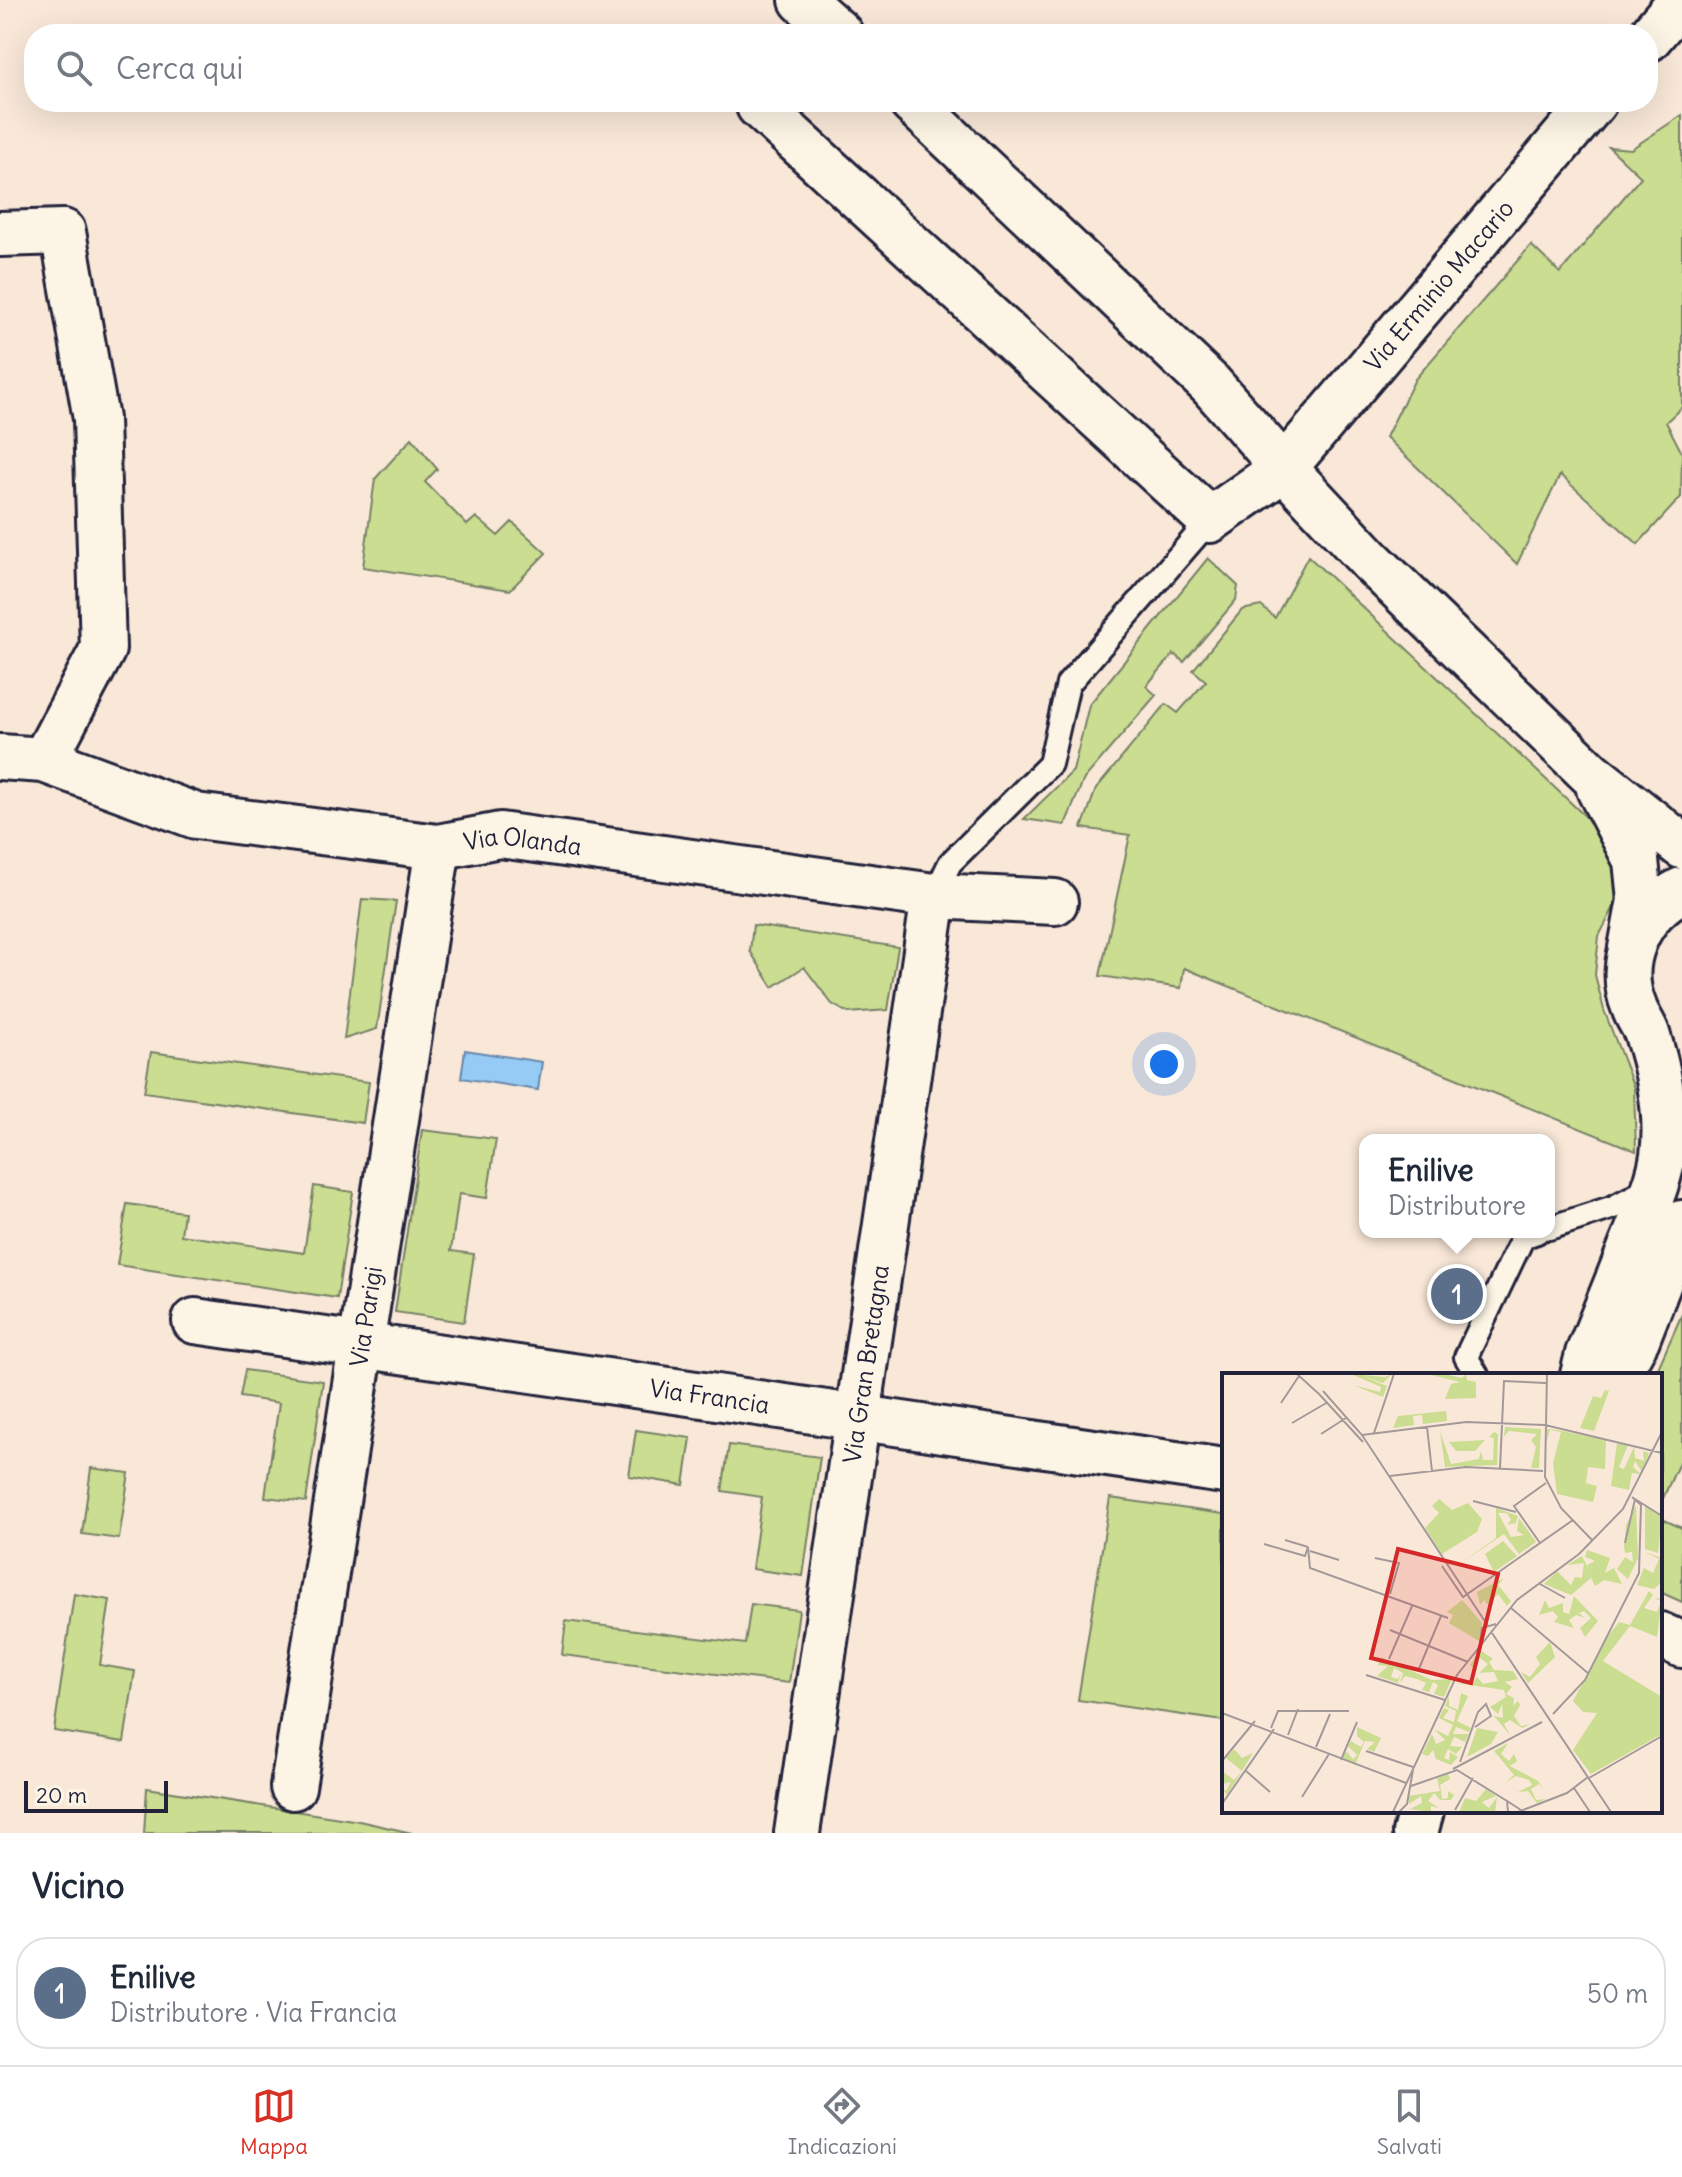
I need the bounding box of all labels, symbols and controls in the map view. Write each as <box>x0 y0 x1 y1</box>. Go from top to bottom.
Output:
search box <box>24 24 1658 112</box>
icon: search <box>52 46 96 90</box>
text: Cerca qui <box>116 49 243 87</box>
street label: Via Erminio Macario <box>1357 193 1520 377</box>
street label: Via Olanda <box>461 820 584 861</box>
your location <box>1144 1044 1184 1084</box>
popup <box>1359 1134 1555 1238</box>
text: Enilive <box>1388 1151 1474 1189</box>
text: Distributore <box>1388 1189 1526 1222</box>
street label: Via Gran Bretagna <box>836 1263 895 1465</box>
street label: Via Parigi <box>343 1264 388 1369</box>
pin: 1 <box>1431 1264 1483 1324</box>
street label: Via Francia <box>648 1372 772 1420</box>
inset map <box>1222 1373 1662 1813</box>
scale bar <box>24 1777 168 1813</box>
text: 20 m <box>36 1781 87 1809</box>
text: Vicino <box>32 1864 125 1907</box>
text: Enilive <box>110 1958 196 1996</box>
text: 1 <box>55 1977 65 2010</box>
text: 50 m <box>1587 1977 1648 2010</box>
text: Distributore · Via Francia <box>110 1996 397 2029</box>
tab: Mappa <box>240 2084 308 2160</box>
tab: Indicazioni <box>788 2084 897 2160</box>
tab: Salvati <box>1377 2084 1442 2160</box>

